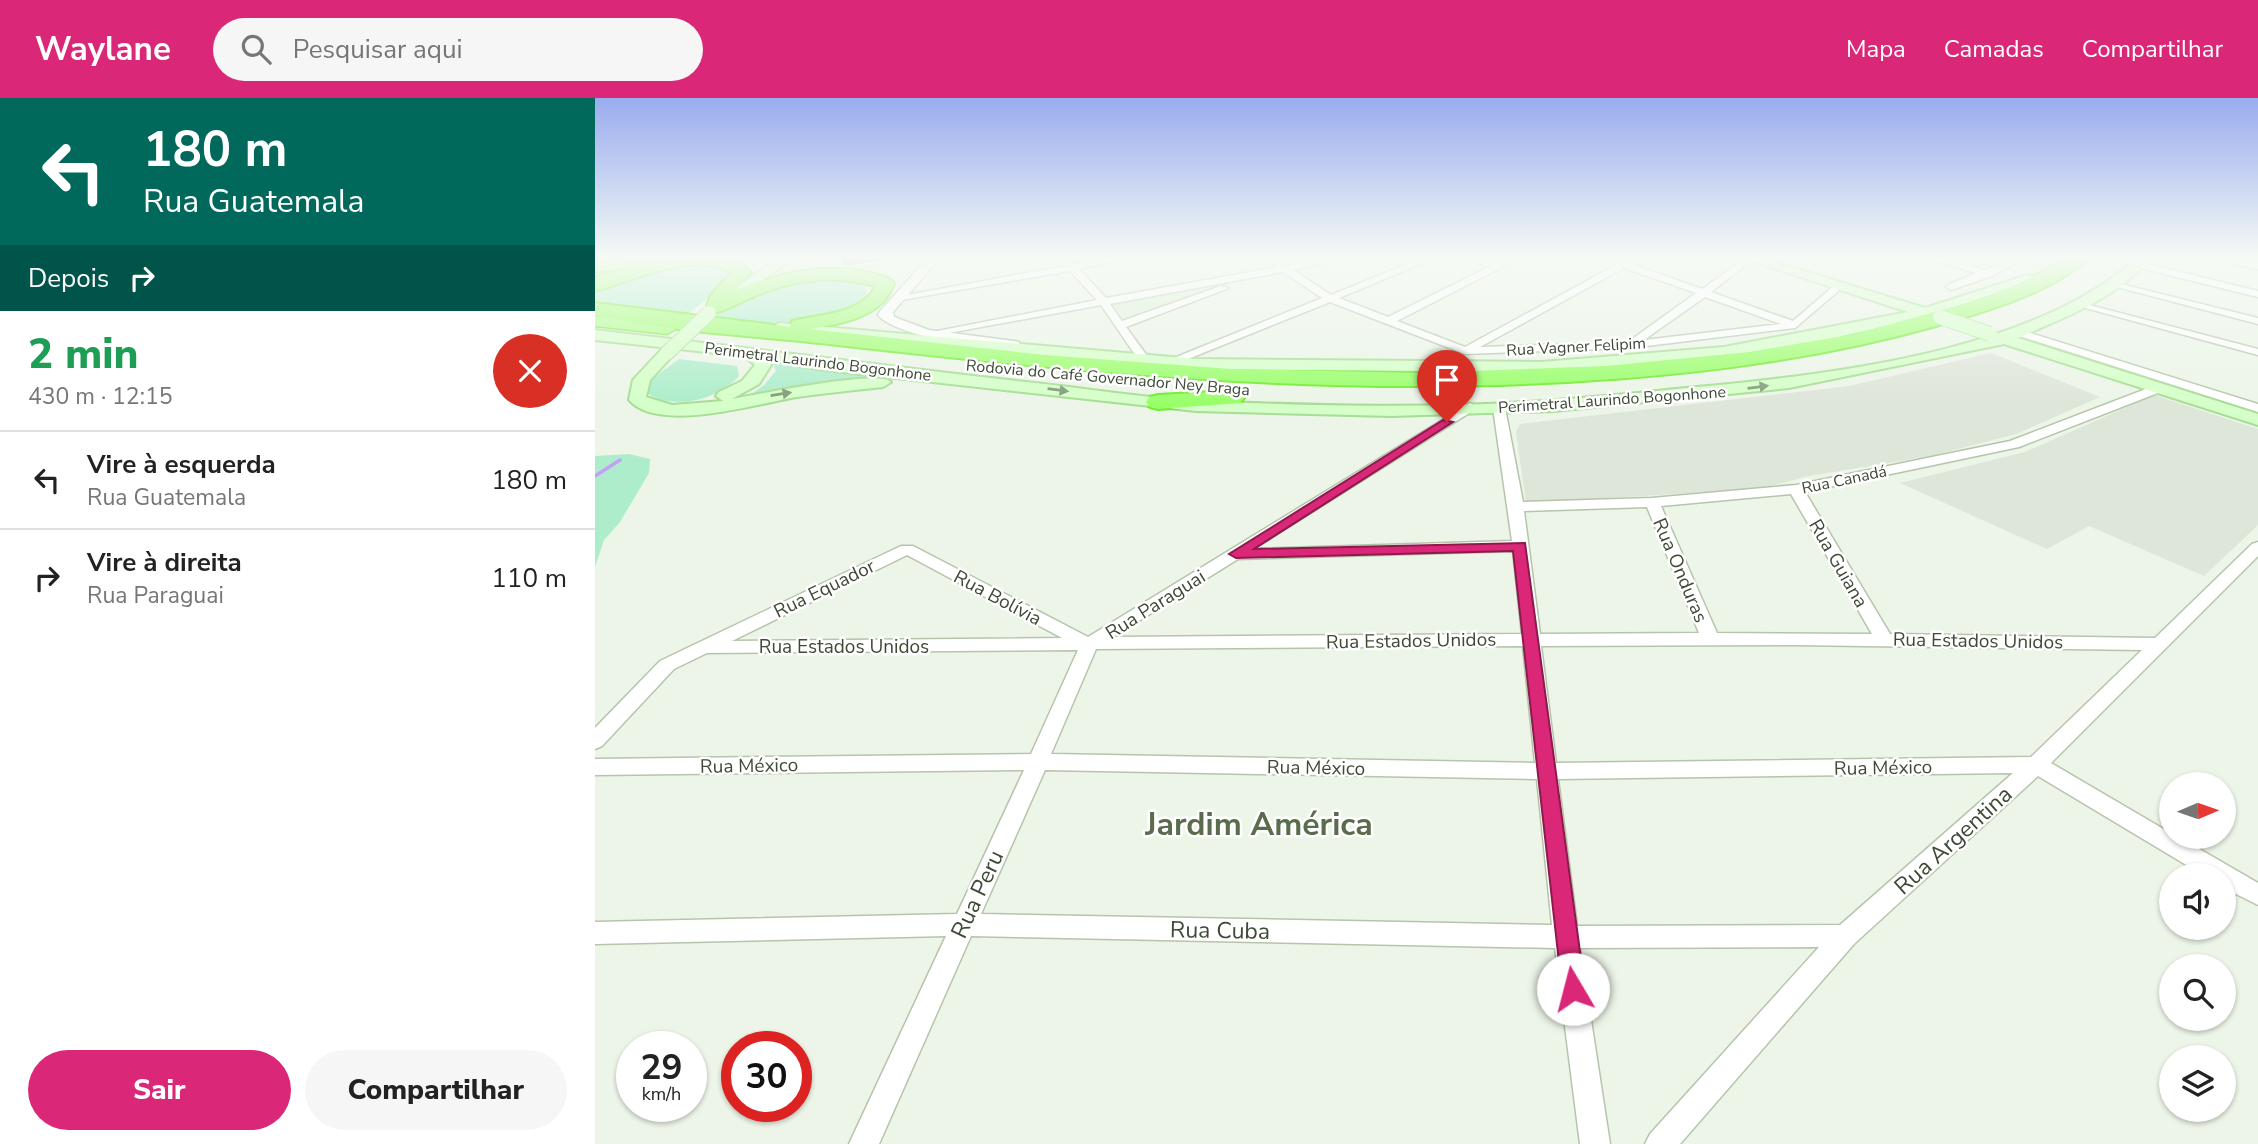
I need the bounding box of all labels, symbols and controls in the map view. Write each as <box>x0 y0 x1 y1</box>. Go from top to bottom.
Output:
search box <box>213 18 703 81</box>
text: Waylane <box>35 27 171 72</box>
icon: search <box>237 30 275 68</box>
text: Pesquisar aqui <box>293 32 463 67</box>
text: Mapa <box>1846 33 1906 65</box>
text: Camadas <box>1944 33 2044 65</box>
text: Compartilhar <box>2082 33 2223 65</box>
text: 180 m <box>143 116 287 183</box>
icon: left <box>28 126 119 217</box>
text: Rua Guatemala <box>143 180 365 223</box>
icon: right <box>123 259 161 297</box>
text: Depois <box>28 261 109 296</box>
text: 2 min <box>28 326 138 383</box>
street label: Rua Vagner Felipim <box>1506 332 1646 362</box>
button: close <box>493 334 567 408</box>
street label: Perimetral Laurindo Bogonhone <box>703 337 932 387</box>
pin <box>1417 350 1477 422</box>
street label: Rodovia do Café Governador Ney Braga <box>965 355 1251 401</box>
icon: arrive <box>1428 361 1466 399</box>
text: 430 m · 12:15 <box>28 381 173 412</box>
street label: Perimetral Laurindo Bogonhone <box>1497 381 1727 419</box>
one-way arrow <box>1747 381 1769 392</box>
one-way arrow <box>1047 385 1069 396</box>
one-way arrow <box>770 388 792 399</box>
text: Vire à esquerda <box>87 447 276 482</box>
street label: Rua Canadá <box>1800 460 1889 500</box>
icon: left <box>28 461 66 499</box>
text: 180 m <box>491 463 567 498</box>
text: Rua Guatemala <box>87 482 246 513</box>
street label: Rua Onduras <box>1646 514 1714 627</box>
street label: Rua Guiana <box>1802 515 1874 612</box>
text: Vire à direita <box>87 545 242 580</box>
street label: Rua Equador <box>769 553 880 625</box>
icon: right <box>28 559 66 597</box>
text: 110 m <box>491 561 567 596</box>
street label: Rua Bolívia <box>949 564 1046 632</box>
street label: Rua Paraguai <box>1101 564 1210 646</box>
text: Rua Paraguai <box>87 580 224 611</box>
street label: Rua Estados Unidos <box>1326 627 1496 655</box>
street label: Rua Estados Unidos <box>1893 627 2063 655</box>
street label: Rua Estados Unidos <box>759 634 929 660</box>
street label: Rua México <box>700 752 798 780</box>
street label: Rua México <box>1267 754 1365 782</box>
street label: Rua México <box>1834 754 1932 782</box>
north arrow <box>2159 772 2237 849</box>
map controls <box>2159 772 2236 1122</box>
street label: Rua Argentina <box>1888 779 2019 902</box>
district label: Jardim América <box>1144 803 1373 846</box>
street label: Rua Peru <box>944 845 1011 943</box>
button: sound <box>2159 863 2236 940</box>
street label: Rua Cuba <box>1170 914 1270 947</box>
position arrow <box>1536 952 1610 1026</box>
button: search <box>2159 954 2236 1031</box>
speed limit sign: 30 <box>721 1031 812 1122</box>
text: 29 <box>640 1044 683 1091</box>
button: layers <box>2159 1045 2236 1122</box>
button: Sair <box>28 1050 291 1130</box>
button: Compartilhar <box>305 1050 567 1130</box>
text: km/h <box>642 1082 681 1106</box>

